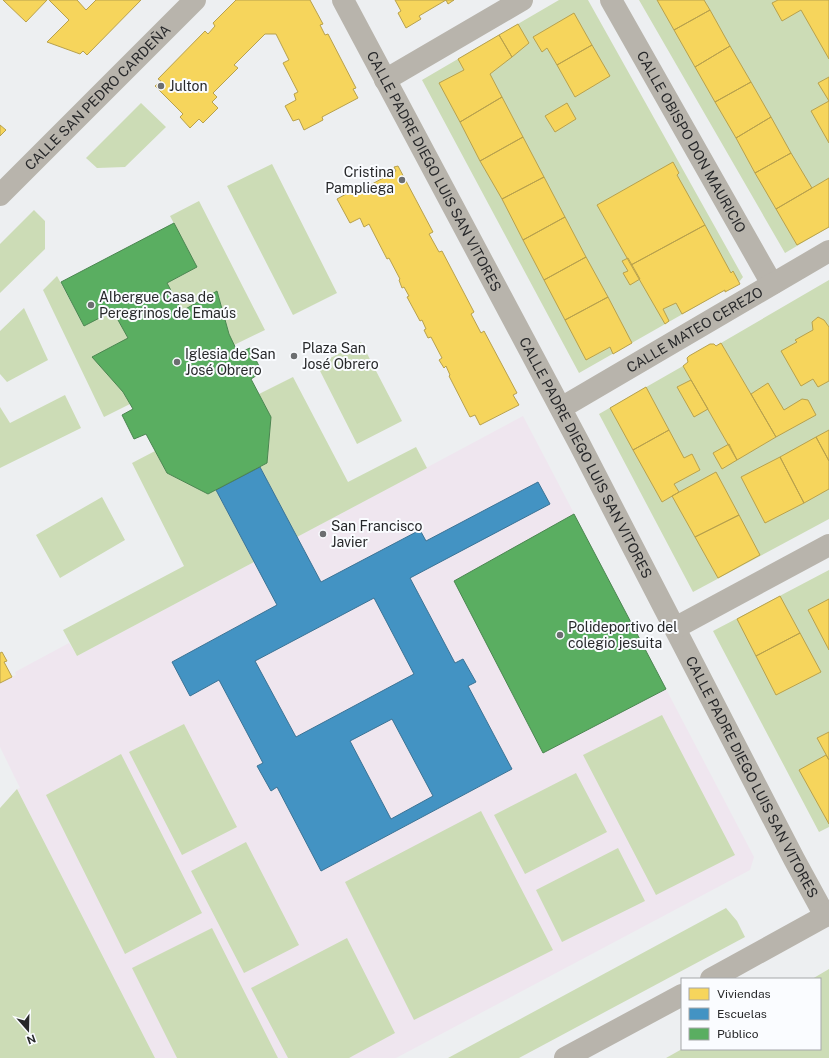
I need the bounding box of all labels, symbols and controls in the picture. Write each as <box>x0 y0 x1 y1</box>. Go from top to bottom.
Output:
street label: CALLE SAN PEDRO CARDEÑA <box>22 21 174 173</box>
street label: CALLE PADRE DIEGO LUIS SAN VITORES <box>364 48 505 294</box>
street label: CALLE OBISPO DON MAURICIO <box>634 48 749 236</box>
place label: Julton <box>169 78 208 94</box>
marker: Julton <box>156 81 166 91</box>
place label: Cristina Pampliega <box>325 164 394 196</box>
marker: Cristina Pampliega <box>397 175 407 185</box>
street label: CALLE MATEO CEREZO <box>624 284 766 376</box>
place label: Albergue Casa de Peregrinos de Emaús <box>99 289 236 321</box>
marker: Albergue Casa de Peregrinos de Emaús <box>86 300 96 310</box>
street label: CALLE PADRE DIEGO LUIS SAN VITORES <box>516 334 655 581</box>
place label: Plaza San José Obrero <box>302 340 379 372</box>
place label: Iglesia de San José Obrero <box>185 346 276 378</box>
marker: Plaza San José Obrero <box>289 351 299 361</box>
marker: Iglesia de San José Obrero <box>172 357 182 367</box>
place label: San Francisco Javier <box>331 518 423 550</box>
marker: San Francisco Javier <box>318 529 328 539</box>
place label: Polideportivo del colegio jesuita <box>568 619 678 651</box>
marker: Polideportivo del colegio jesuita <box>555 630 565 640</box>
street label: CALLE PADRE DIEGO LUIS SAN VITORES <box>683 653 821 900</box>
legend <box>681 978 821 1050</box>
text: Viviendas <box>717 987 771 1001</box>
text: Escuelas <box>717 1007 767 1021</box>
north arrow <box>8 1010 48 1050</box>
text: Público <box>717 1027 759 1041</box>
text: N <box>25 1032 38 1047</box>

